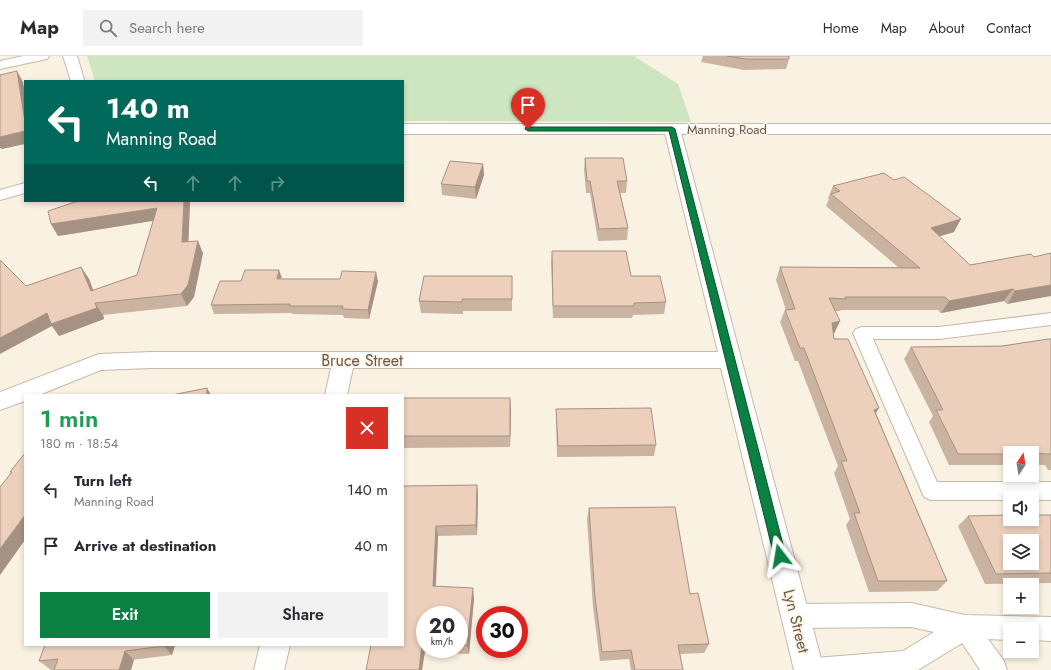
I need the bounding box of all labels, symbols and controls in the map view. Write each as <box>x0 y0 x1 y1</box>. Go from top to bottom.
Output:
search box <box>83 10 363 46</box>
text: Map <box>20 14 59 41</box>
icon: search <box>97 17 119 39</box>
text: Search here <box>129 17 205 39</box>
text: Home <box>823 18 859 38</box>
text: Map <box>881 18 907 38</box>
text: About <box>929 18 964 38</box>
text: Contact <box>986 18 1031 38</box>
text: 140 m <box>106 88 190 129</box>
pin <box>511 88 545 129</box>
icon: arrive <box>517 94 539 116</box>
icon: left <box>40 96 92 148</box>
street label: Manning Road <box>687 120 767 139</box>
text: Manning Road <box>106 126 217 152</box>
icon: left <box>140 172 162 194</box>
icon: ahead <box>182 172 204 194</box>
icon: ahead <box>224 172 246 194</box>
icon: right <box>266 172 288 194</box>
street label: Bruce Street <box>321 349 403 372</box>
text: 1 min <box>40 401 98 436</box>
button: close <box>346 407 388 449</box>
text: 180 m · 18:54 <box>40 434 118 453</box>
north arrow <box>1003 446 1039 482</box>
map controls <box>1003 446 1039 658</box>
text: Turn left <box>74 470 132 492</box>
icon: left <box>40 479 62 501</box>
text: 140 m <box>347 479 388 501</box>
button: sound <box>1003 490 1039 526</box>
text: Manning Road <box>74 492 154 511</box>
button: layers <box>1003 534 1039 570</box>
icon: arrive <box>40 535 62 557</box>
text: Arrive at destination <box>74 535 216 557</box>
text: 40 m <box>354 535 388 557</box>
position arrow <box>759 535 801 577</box>
button: + <box>1003 578 1039 614</box>
street label: Lyn Street <box>778 587 816 655</box>
button: Exit <box>40 592 210 638</box>
button: Share <box>218 592 388 638</box>
speed limit sign: 30 <box>476 606 528 658</box>
text: 20 <box>429 612 455 641</box>
button: − <box>1003 622 1039 658</box>
text: km/h <box>431 634 453 649</box>

